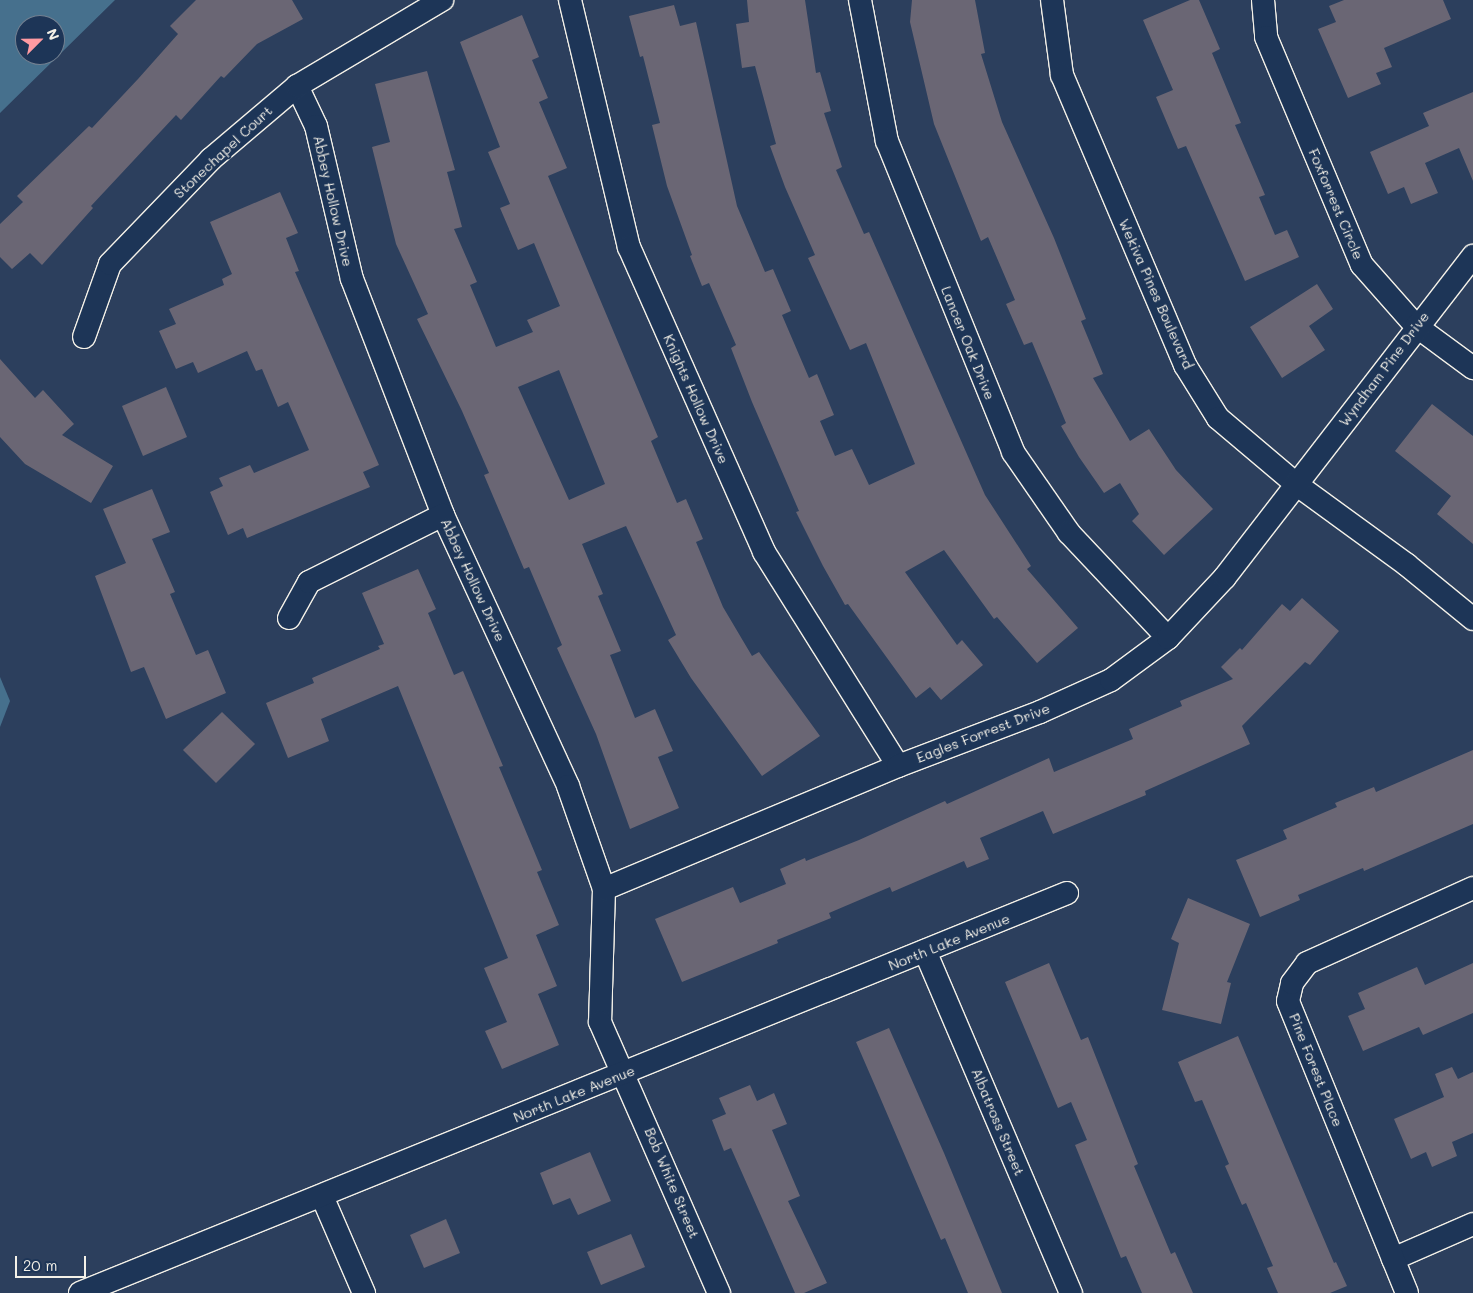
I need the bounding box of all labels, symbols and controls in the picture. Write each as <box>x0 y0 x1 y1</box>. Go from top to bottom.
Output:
north arrow <box>15 15 65 65</box>
text: N <box>43 26 64 43</box>
street label: Stonechapel Court <box>170 102 276 202</box>
street label: Abbey Hollow Drive <box>310 134 356 268</box>
street label: Foxforrest Circle <box>1305 146 1367 262</box>
street label: Wekiva Pines Boulevard <box>1115 216 1197 372</box>
street label: Lancer Oak Drive <box>938 284 998 402</box>
street label: Wyndham Pine Drive <box>1335 308 1433 430</box>
street label: Knights Hollow Drive <box>660 332 732 466</box>
street label: Abbey Hollow Drive <box>437 516 509 644</box>
street label: Eagles Forrest Drive <box>914 700 1052 766</box>
street label: North Lake Avenue <box>886 910 1012 974</box>
street label: Pine Forest Place <box>1286 1011 1346 1129</box>
street label: North Lake Avenue <box>511 1062 637 1126</box>
street label: Albatross Street <box>968 1066 1028 1178</box>
street label: Bob White Street <box>641 1125 703 1241</box>
scale bar <box>18 1246 89 1278</box>
text: 20 m <box>23 1255 57 1275</box>

